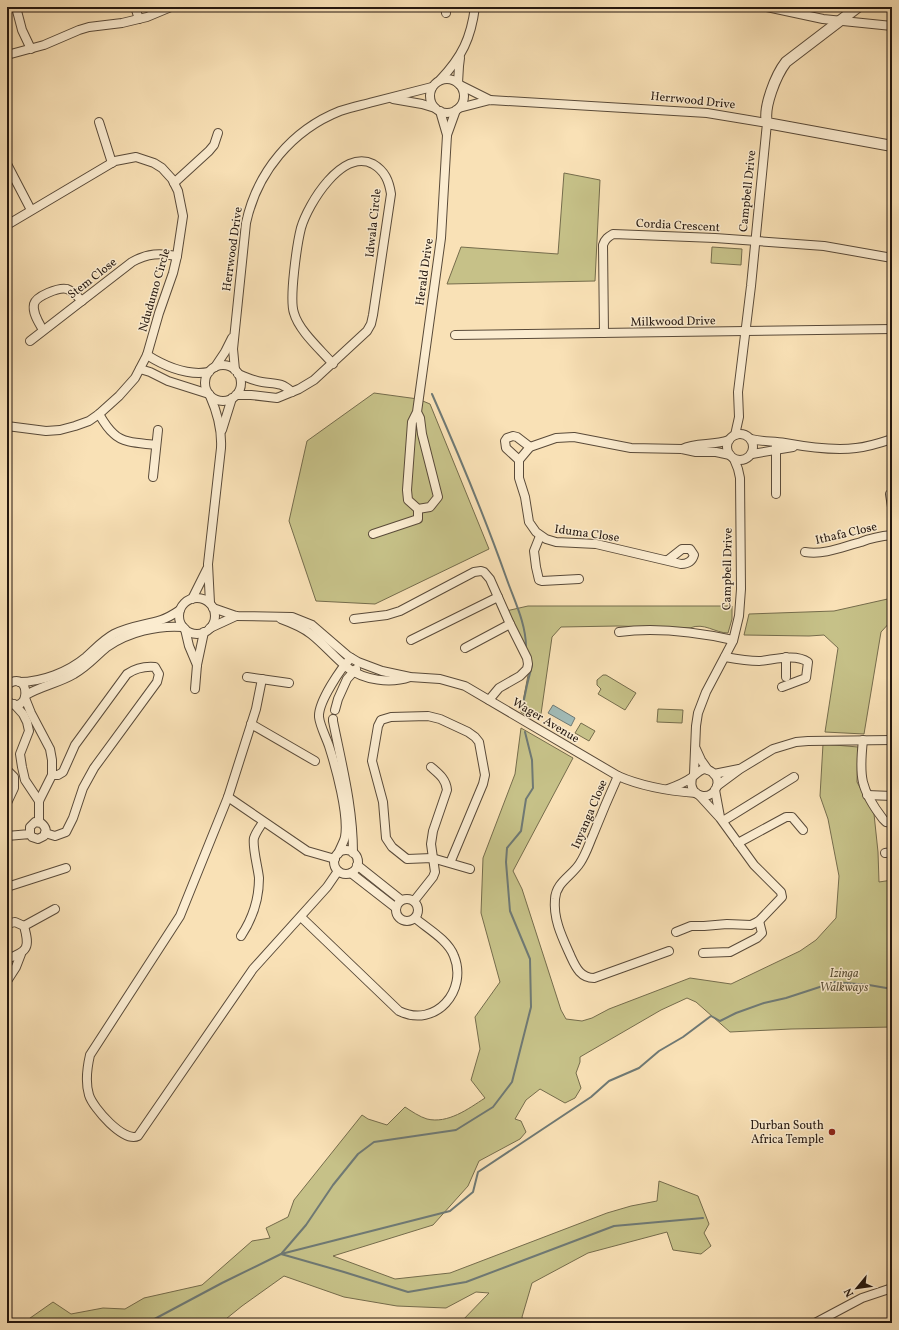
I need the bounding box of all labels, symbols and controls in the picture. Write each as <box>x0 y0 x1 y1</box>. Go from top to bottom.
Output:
street label: Herrwood Drive <box>650 89 736 113</box>
street label: Campbell Drive <box>736 149 760 233</box>
street label: Idwala Circle <box>362 188 386 258</box>
street label: Herrwood Drive <box>219 206 247 292</box>
street label: Cordia Crescent <box>636 216 720 236</box>
street label: Herald Drive <box>412 237 438 307</box>
street label: Ndudumo Circle <box>135 246 175 334</box>
street label: Stem Close <box>65 254 121 303</box>
street label: Milkwood Drive <box>630 313 716 331</box>
street label: Ithafa Close <box>814 519 879 549</box>
street label: Iduma Close <box>553 522 621 547</box>
street label: Campbell Drive <box>719 527 737 610</box>
street label: Wager Avenue <box>509 695 582 747</box>
street label: Inyanga Close <box>568 777 612 851</box>
park label: Izinga Walkways <box>820 966 869 996</box>
place label: Durban South Africa Temple <box>750 1118 824 1148</box>
marker: Durban South Africa Temple <box>827 1127 837 1137</box>
north arrow <box>837 1268 877 1308</box>
text: N <box>841 1285 858 1299</box>

